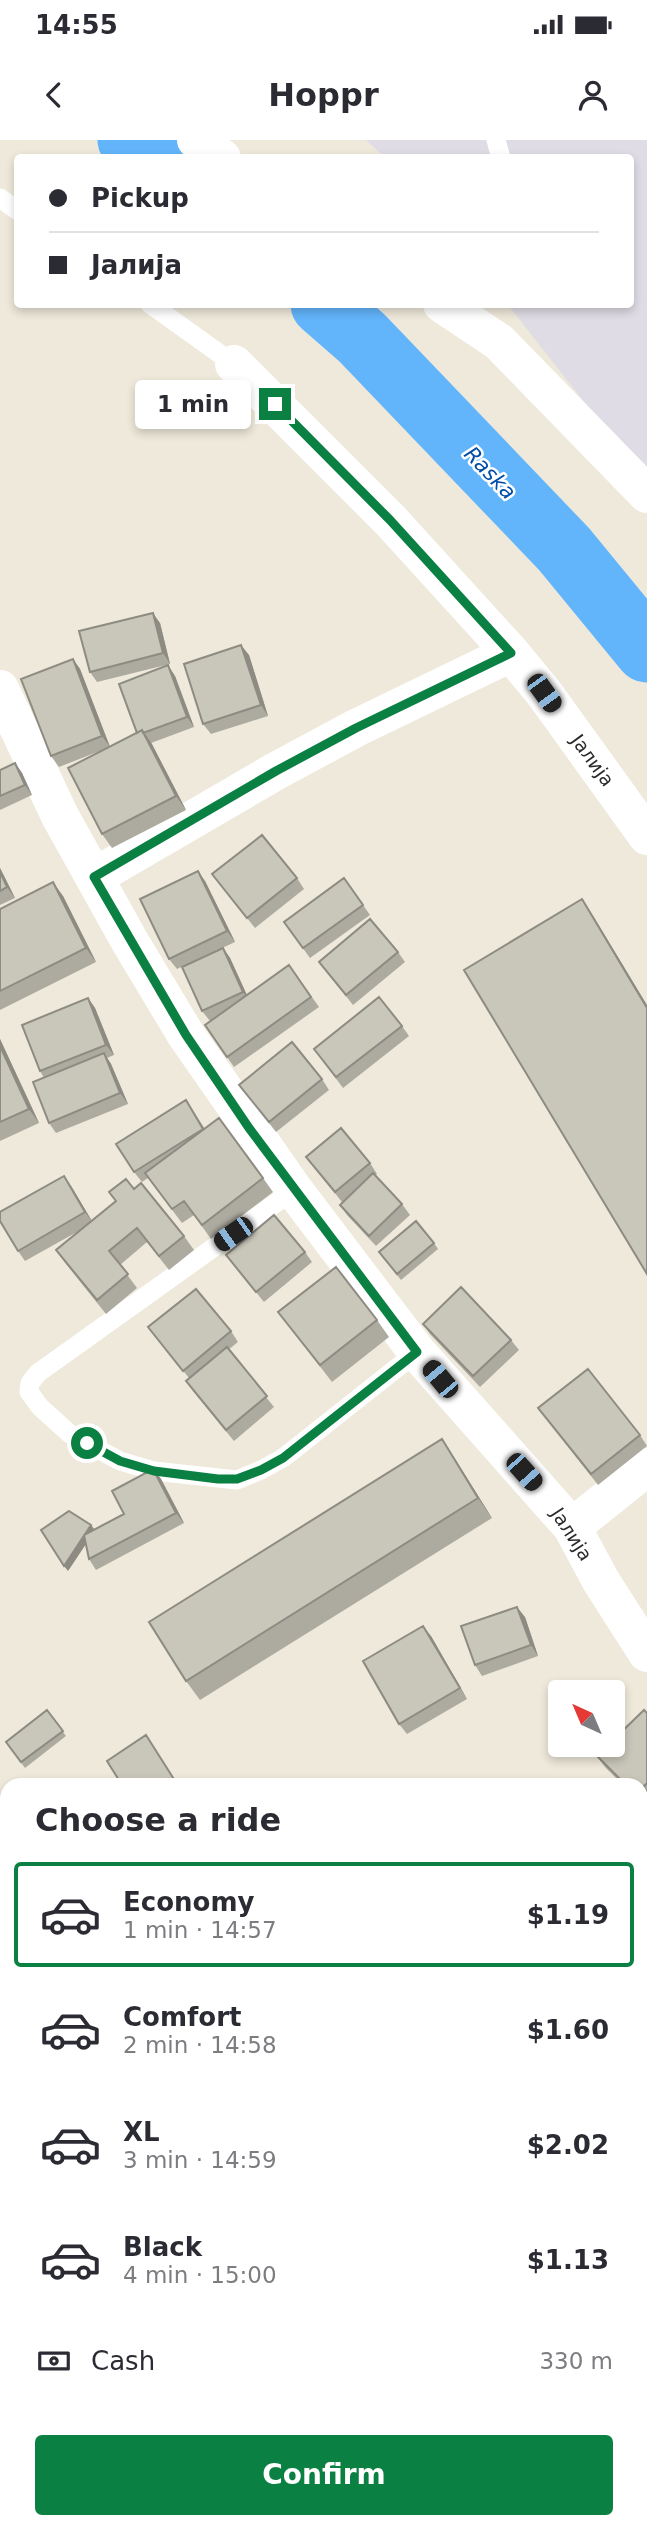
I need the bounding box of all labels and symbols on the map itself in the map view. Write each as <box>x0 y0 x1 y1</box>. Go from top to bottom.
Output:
callout: 1 min <box>135 380 250 428</box>
route end <box>259 388 291 420</box>
water label: Raska <box>459 442 521 504</box>
car <box>524 670 565 716</box>
street label: Јалија <box>566 729 619 790</box>
car <box>210 1213 257 1255</box>
car <box>419 1356 462 1402</box>
route start <box>71 1427 103 1459</box>
car <box>503 1449 546 1495</box>
street label: Јалија <box>546 1503 597 1565</box>
north arrow <box>548 1680 625 1757</box>

